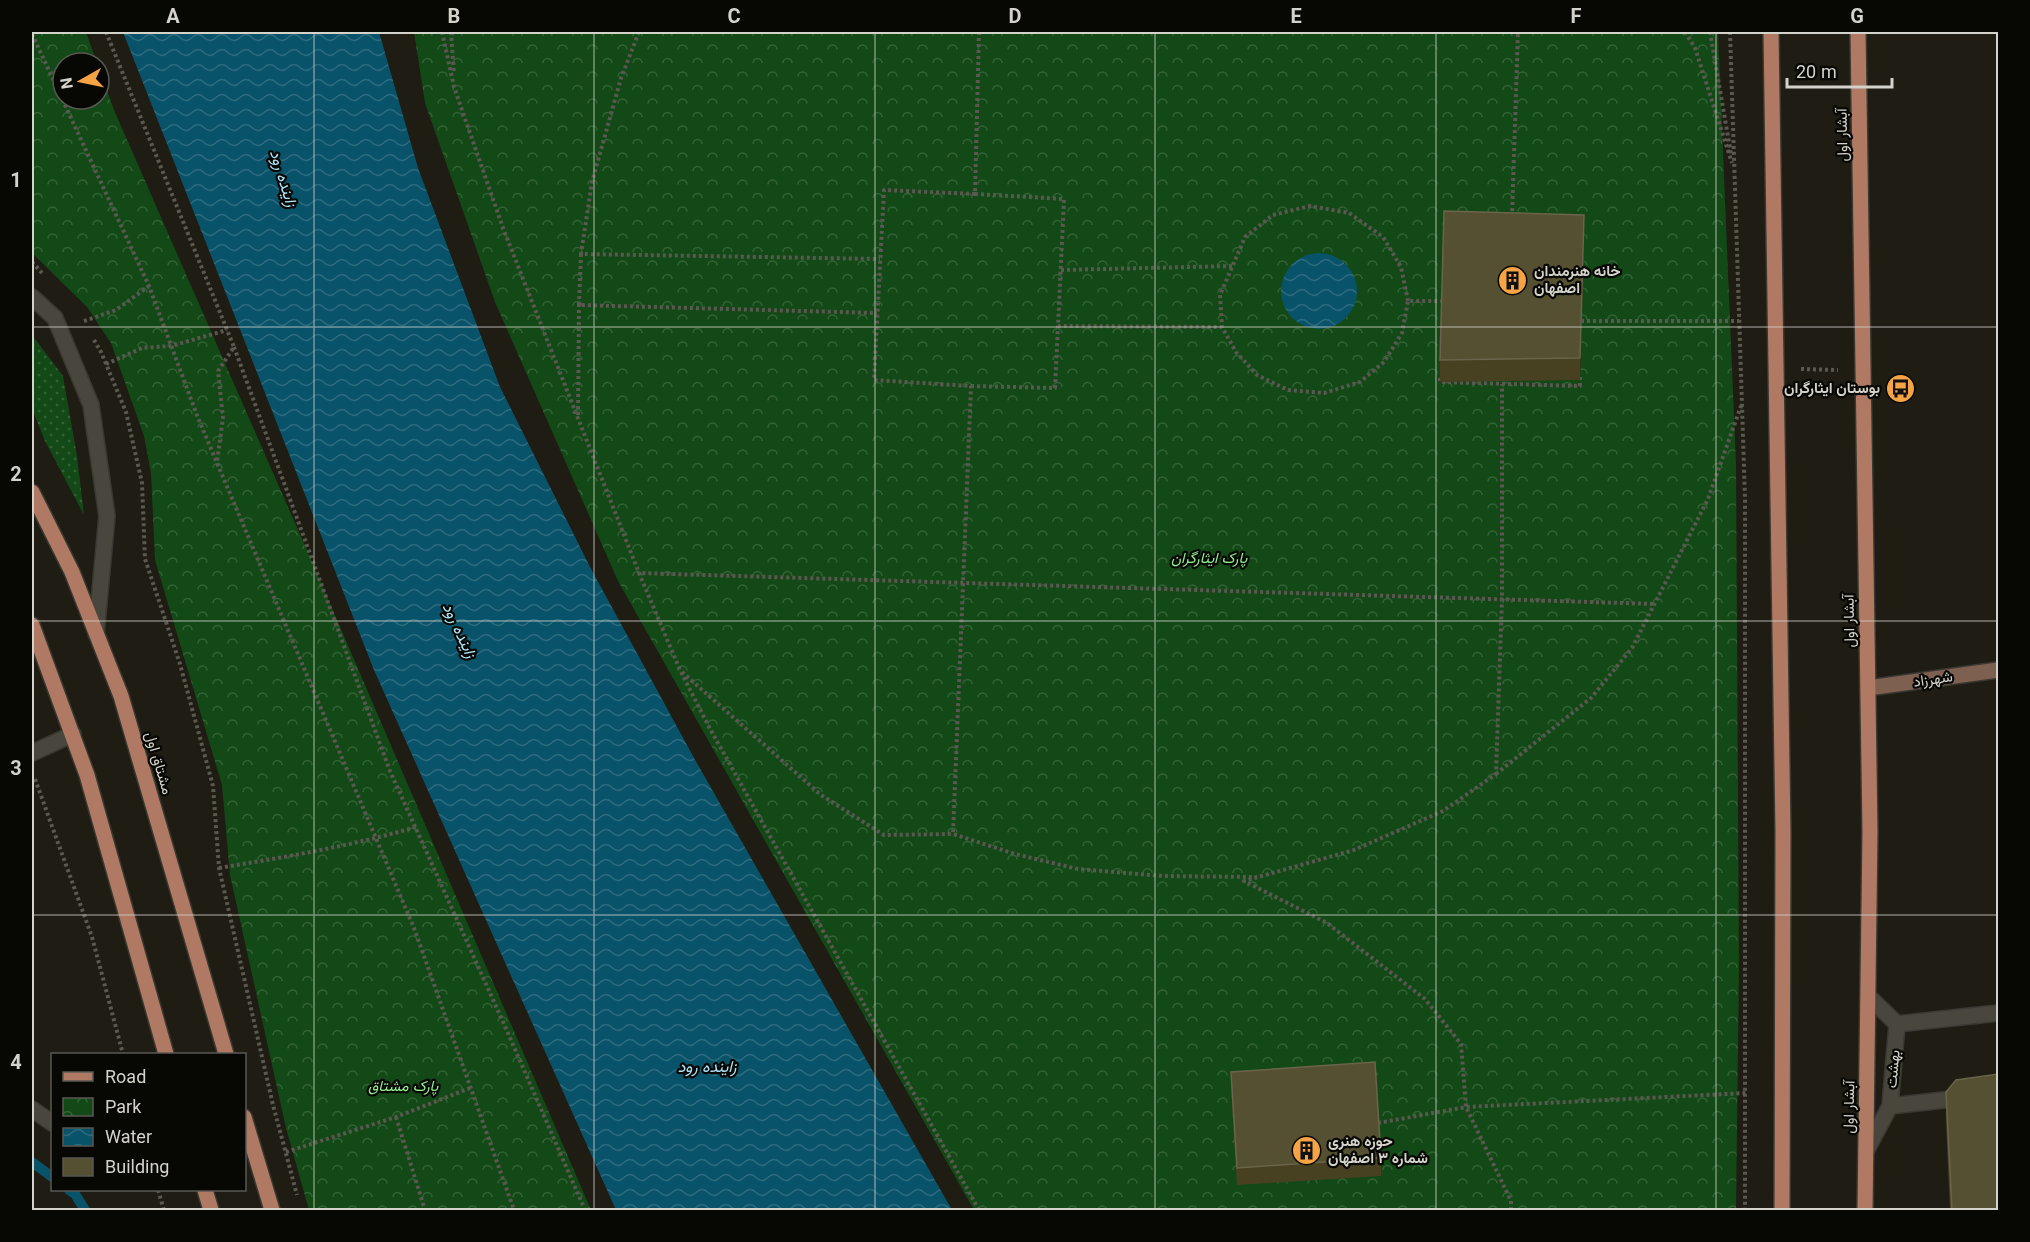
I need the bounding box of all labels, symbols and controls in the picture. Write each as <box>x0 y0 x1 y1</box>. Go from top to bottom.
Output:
text: A <box>166 2 180 34</box>
text: B <box>448 2 460 34</box>
text: C <box>727 2 741 34</box>
text: D <box>1009 2 1022 34</box>
text: E <box>1290 2 1302 34</box>
text: F <box>1571 2 1582 34</box>
text: G <box>1850 2 1864 34</box>
north arrow <box>51 51 111 111</box>
scale bar <box>1787 51 1892 89</box>
text: 20 m <box>1796 60 1837 88</box>
text: N <box>55 75 82 90</box>
street label: آبشار اول <box>1832 107 1855 162</box>
water label: زاینده رود <box>261 147 303 212</box>
text: 1 <box>10 166 22 198</box>
place label: خانه هنرمندان اصفهان <box>1534 261 1621 301</box>
building icon: خانه هنرمندان اصفهان <box>1497 264 1529 296</box>
bus stop icon: بوستان ایثارگران <box>1885 372 1917 404</box>
place label: بوستان ایثارگران <box>1784 378 1880 401</box>
text: 2 <box>10 460 22 492</box>
park label: پارک ایثارگران <box>1171 548 1247 571</box>
street label: آبشار اول <box>1839 593 1862 648</box>
water label: زاینده رود <box>434 599 482 664</box>
street label: شهرزاد <box>1912 666 1955 695</box>
street label: مشتاق اول <box>138 729 177 798</box>
text: 3 <box>10 754 22 786</box>
text: 4 <box>10 1048 22 1080</box>
street label: بهشت <box>1881 1049 1908 1089</box>
legend <box>51 1053 246 1191</box>
water label: زاینده رود <box>678 1056 738 1081</box>
text: Road <box>105 1065 146 1093</box>
park label: پارک مشتاق <box>368 1076 438 1099</box>
street label: آبشار اول <box>1839 1079 1862 1134</box>
text: Park <box>105 1095 142 1123</box>
text: Water <box>105 1125 152 1153</box>
place label: حوزه هنری شماره ۳ اصفهان <box>1328 1131 1428 1171</box>
building icon: حوزه هنری شماره ۳ اصفهان <box>1291 1134 1323 1166</box>
text: Building <box>105 1155 169 1183</box>

